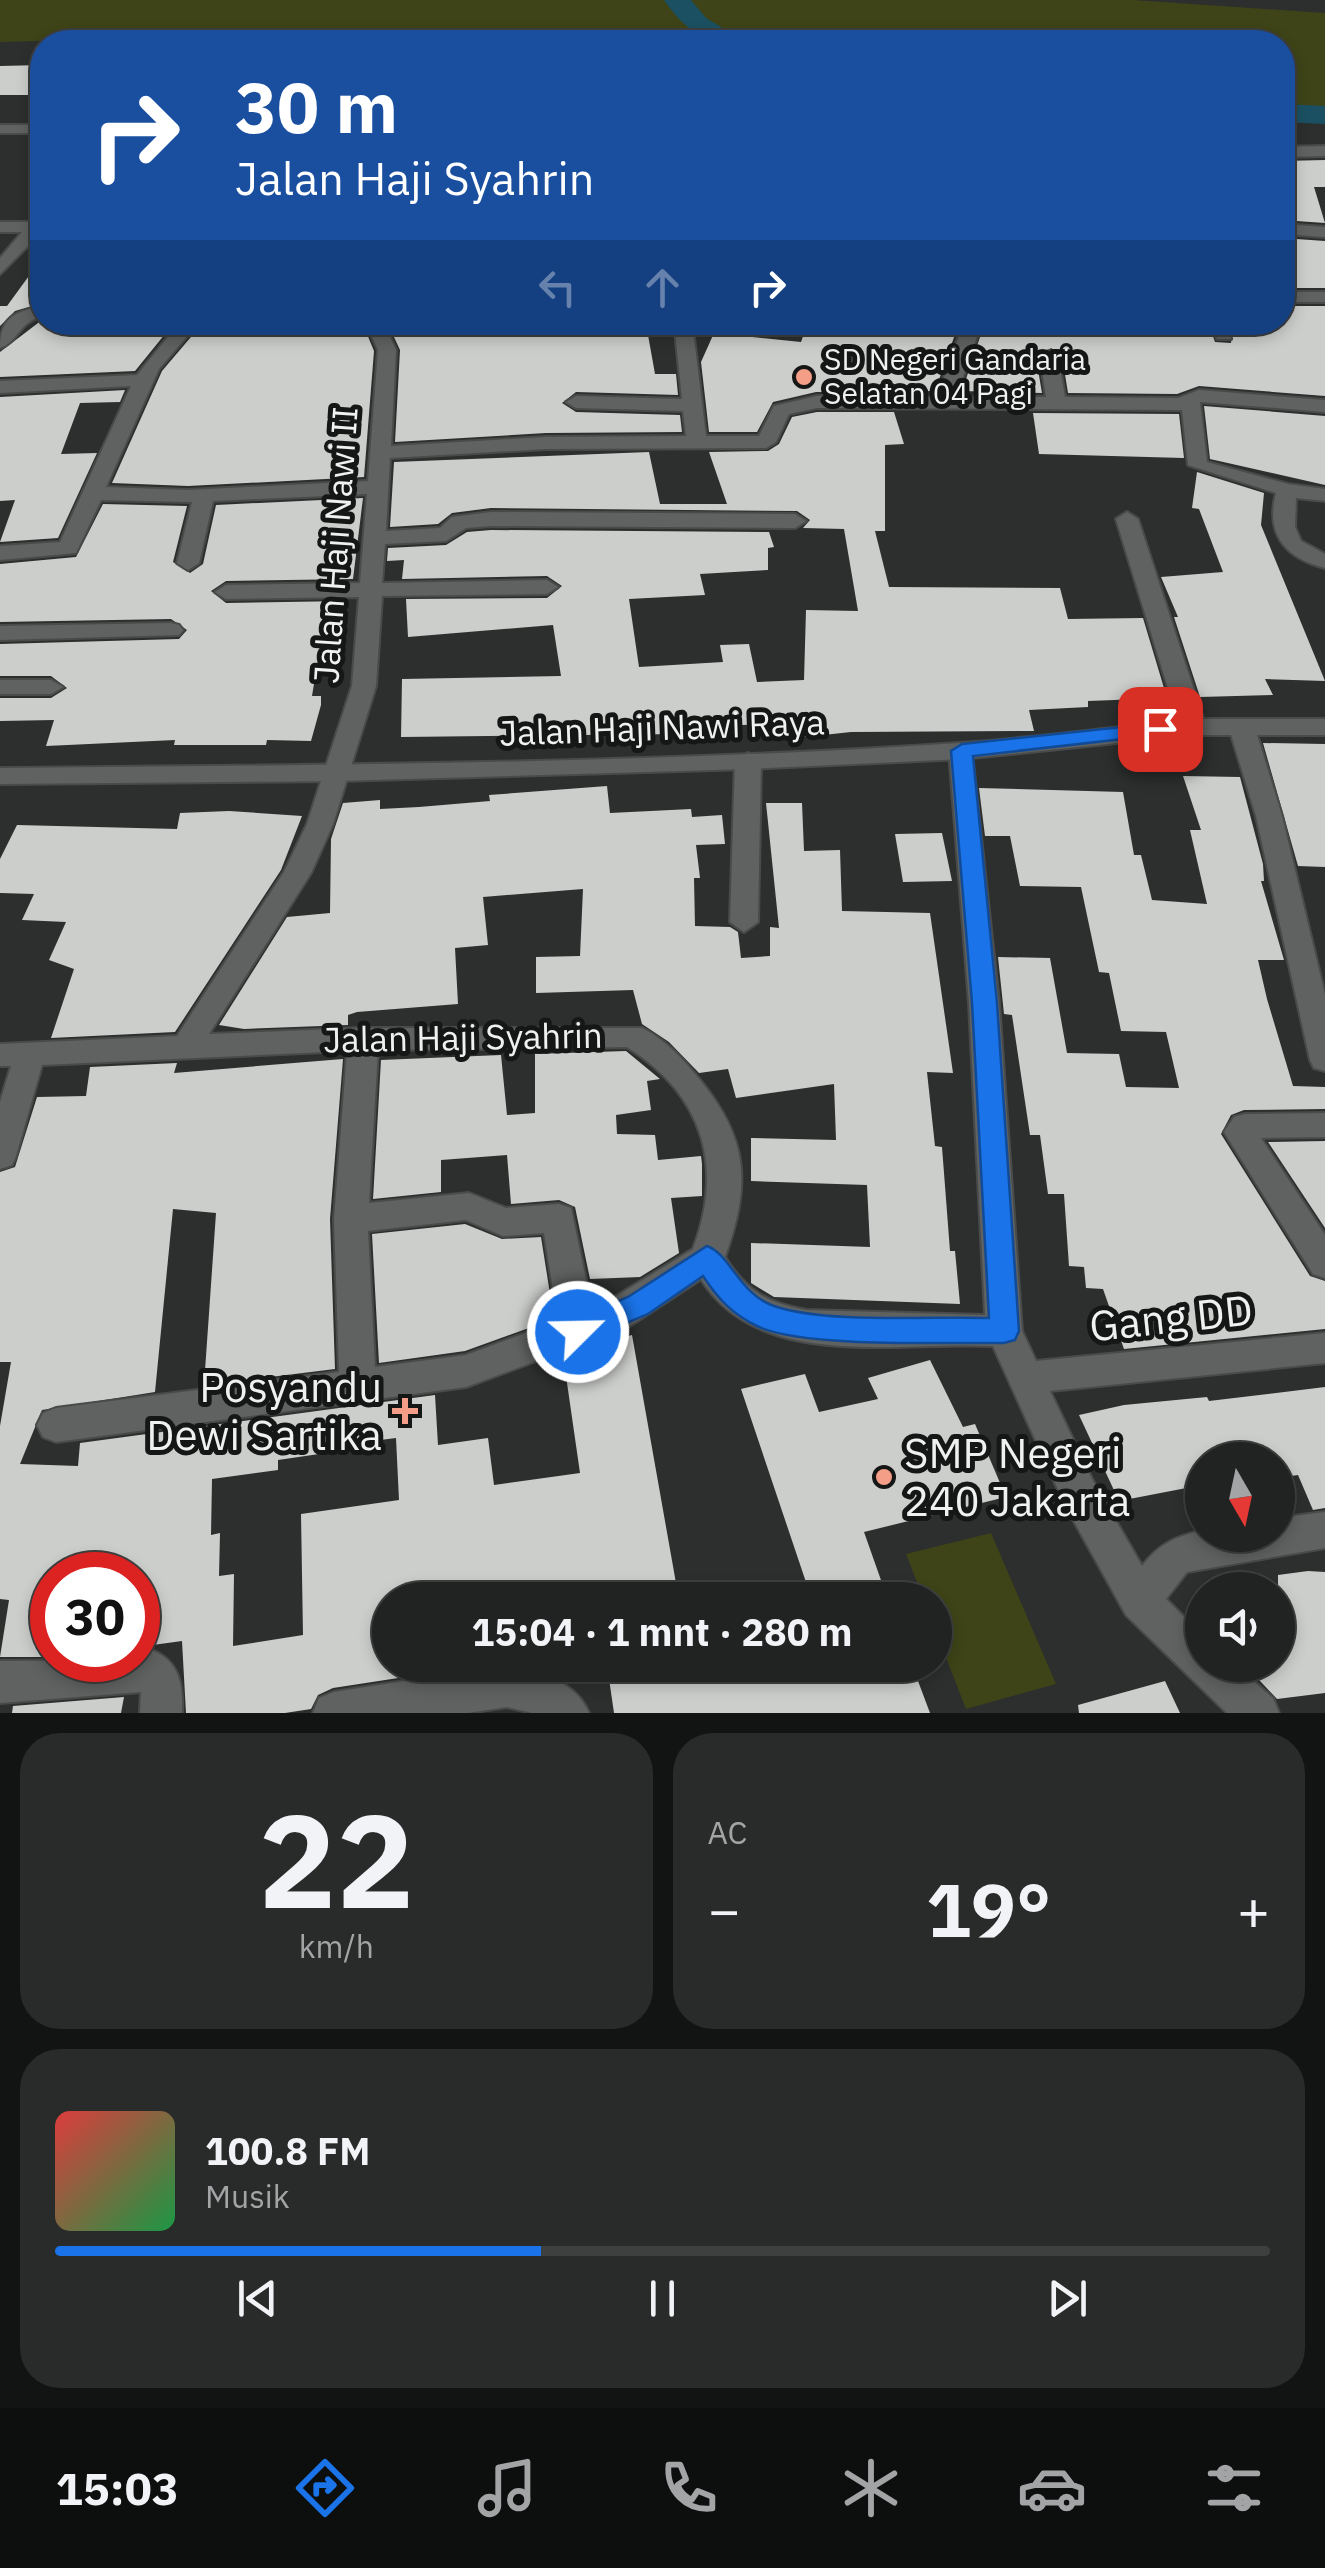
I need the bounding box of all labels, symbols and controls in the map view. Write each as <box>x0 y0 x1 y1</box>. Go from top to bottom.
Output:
text: 30 m <box>235 61 398 152</box>
icon: right <box>70 70 200 200</box>
text: Jalan Haji Syahrin <box>235 149 594 207</box>
icon: left <box>530 260 585 315</box>
icon: ahead <box>635 260 690 315</box>
icon: right <box>740 260 795 315</box>
place label: SD Negeri Gandaria Selatan 04 Pagi <box>824 339 1086 412</box>
marker: SD Negeri Gandaria Selatan 04 Pagi <box>793 366 815 388</box>
street label: Jalan Haji Nawi II <box>302 405 368 685</box>
pin <box>1118 687 1203 772</box>
street label: Jalan Haji Nawi Raya <box>498 698 825 756</box>
icon: arrive <box>1133 702 1188 757</box>
street label: Jalan Haji Syahrin <box>323 1012 603 1062</box>
position arrow <box>526 1280 630 1384</box>
street label: Gang DD <box>1087 1282 1255 1353</box>
place label: Posyandu Dewi Sartika <box>146 1359 382 1462</box>
marker: Posyandu Dewi Sartika <box>392 1398 418 1424</box>
place label: SMP Negeri 240 Jakarta <box>904 1425 1130 1528</box>
north arrow <box>1185 1442 1295 1552</box>
map controls <box>1185 1442 1295 1682</box>
marker: SMP Negeri 240 Jakarta <box>873 1466 895 1488</box>
speed limit sign: 30 <box>30 1552 160 1682</box>
button: sound <box>1185 1572 1295 1682</box>
text: 15:04 · 1 mnt · 280 m <box>471 1607 853 1656</box>
text: 22 <box>258 1775 414 1944</box>
text: AC <box>708 1811 747 1853</box>
text: 19° <box>926 1860 1051 1958</box>
text: − <box>708 1874 741 1945</box>
text: + <box>1237 1874 1270 1945</box>
text: km/h <box>299 1925 374 1967</box>
text: 100.8 FM <box>205 2126 370 2175</box>
text: Musik <box>205 2175 290 2217</box>
icon: previous <box>230 2271 285 2326</box>
icon: pause <box>635 2271 690 2326</box>
icon: next <box>1040 2271 1095 2326</box>
icon: directions <box>290 2453 360 2523</box>
icon: music <box>472 2453 542 2523</box>
icon: phone <box>654 2453 724 2523</box>
icon: climate <box>836 2453 906 2523</box>
icon: car <box>1017 2453 1087 2523</box>
icon: filters <box>1199 2453 1269 2523</box>
text: 15:03 <box>56 2459 179 2517</box>

